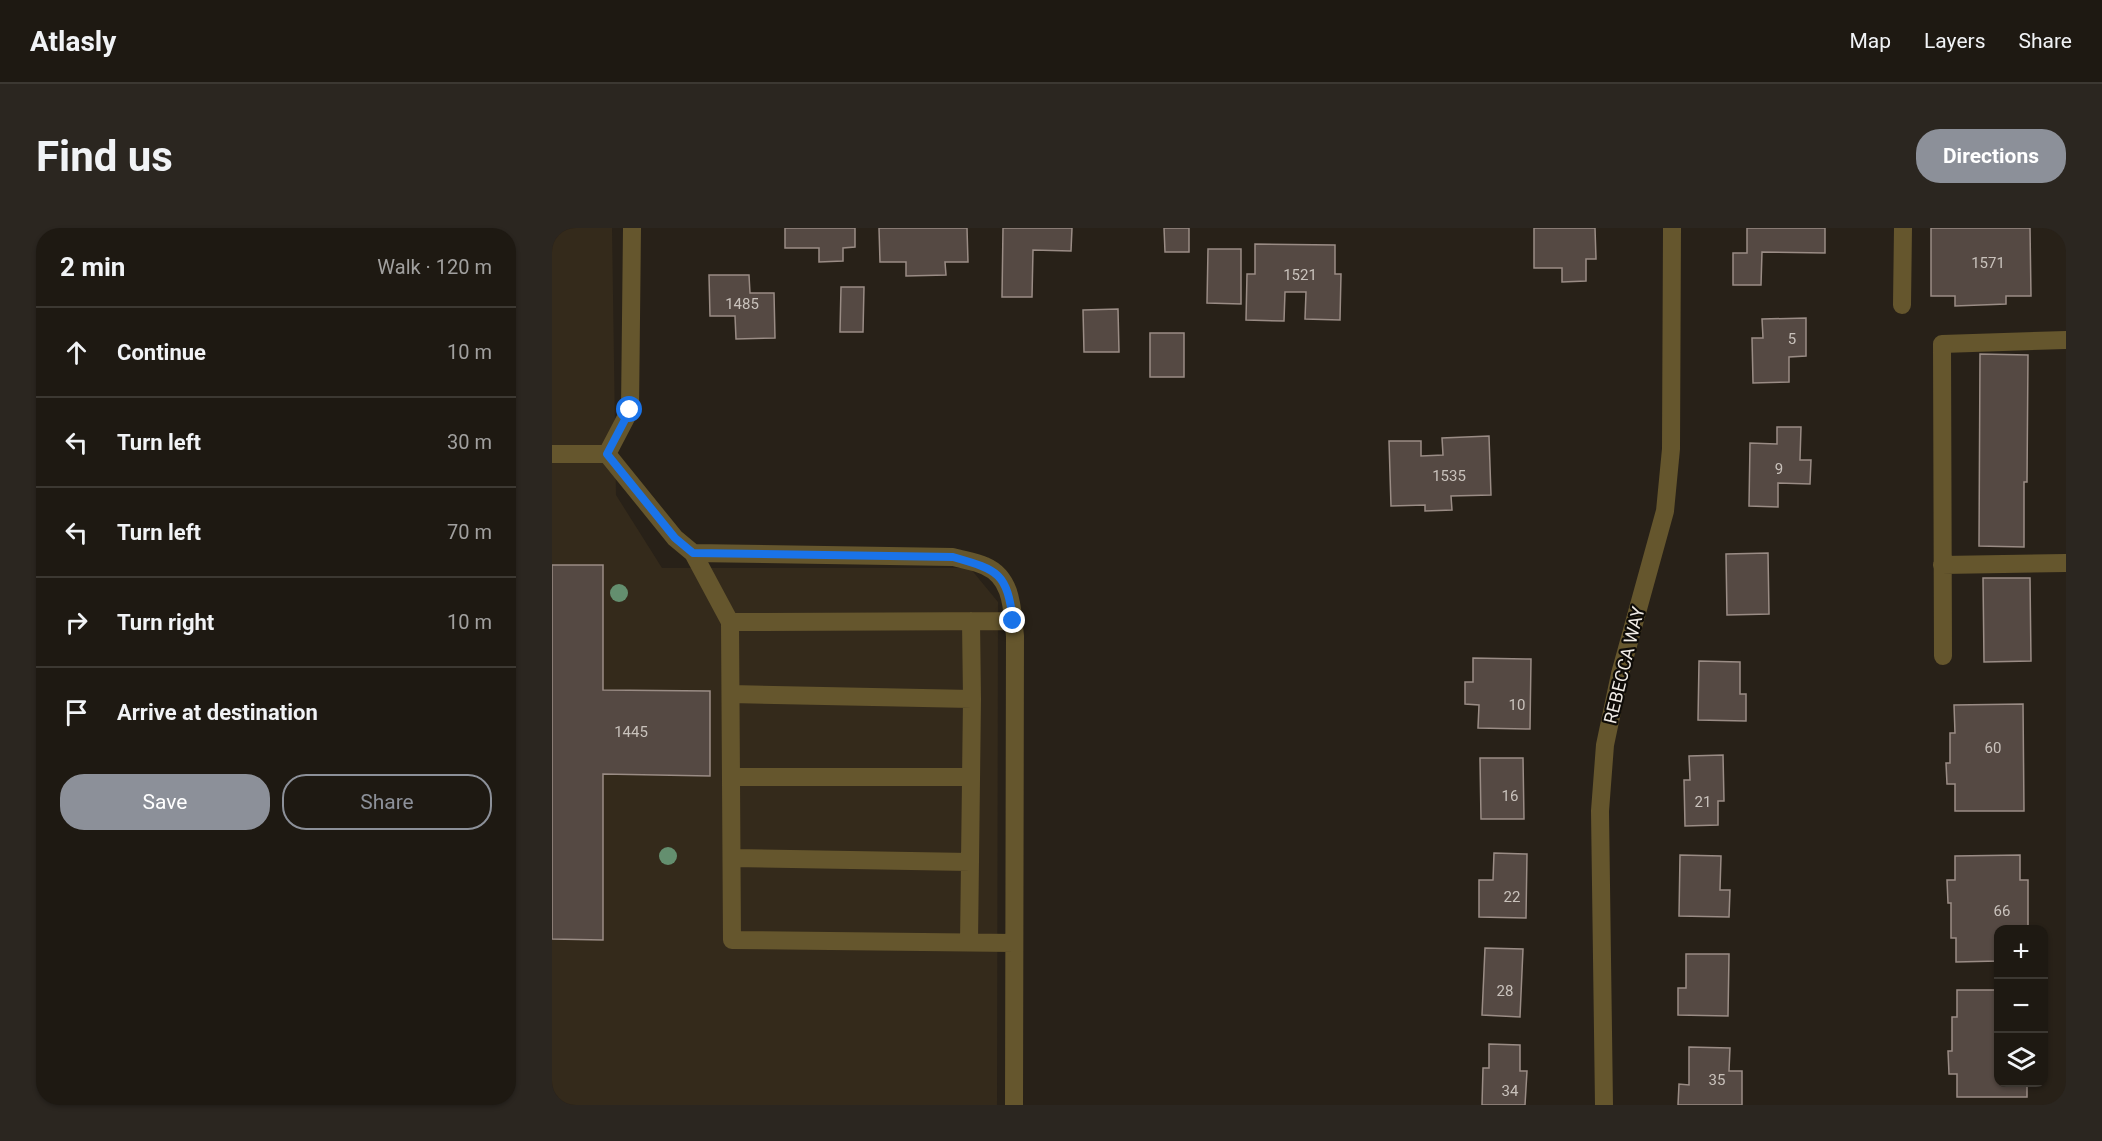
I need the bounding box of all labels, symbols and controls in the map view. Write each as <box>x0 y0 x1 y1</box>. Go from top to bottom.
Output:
text: Atlasly <box>30 25 116 58</box>
text: Map <box>1849 29 1891 53</box>
text: Layers <box>1924 29 1985 53</box>
text: Share <box>2018 29 2072 53</box>
button: Directions <box>1916 129 2066 183</box>
text: Find us <box>36 132 173 181</box>
text: 2 min <box>60 252 125 282</box>
house number: 1571 <box>1971 254 2005 272</box>
text: Walk · 120 m <box>377 255 492 279</box>
house number: 1521 <box>1283 266 1317 284</box>
house number: 1485 <box>725 295 759 313</box>
house number: 5 <box>1788 330 1796 348</box>
icon: ahead <box>60 336 93 369</box>
text: Continue <box>117 340 206 365</box>
text: 10 m <box>447 340 492 364</box>
route start <box>616 396 642 422</box>
icon: left <box>60 426 93 459</box>
text: Turn left <box>117 430 201 455</box>
text: 30 m <box>447 430 492 454</box>
house number: 9 <box>1775 460 1783 478</box>
house number: 1535 <box>1432 467 1466 485</box>
icon: left <box>60 516 93 549</box>
text: Turn left <box>117 520 201 545</box>
text: 70 m <box>447 520 492 544</box>
street label: REBECCA WAY <box>1599 604 1649 726</box>
icon: right <box>60 606 93 639</box>
route end <box>999 607 1025 633</box>
text: Turn right <box>117 610 214 635</box>
text: 10 m <box>447 610 492 634</box>
icon: arrive <box>60 696 93 729</box>
house number: 10 <box>1509 696 1525 714</box>
text: Arrive at destination <box>117 700 318 725</box>
house number: 1445 <box>614 723 648 741</box>
house number: 60 <box>1985 739 2001 757</box>
button: Save <box>60 774 270 830</box>
button: Share <box>282 774 492 830</box>
house number: 16 <box>1502 787 1518 805</box>
house number: 21 <box>1695 793 1711 811</box>
house number: 22 <box>1504 888 1520 906</box>
house number: 66 <box>1994 902 2010 920</box>
map controls <box>1994 925 2048 1087</box>
button: + <box>1994 925 2048 979</box>
button: − <box>1994 979 2048 1033</box>
house number: 28 <box>1497 982 1513 1000</box>
button: layers <box>1994 1033 2048 1087</box>
house number: 35 <box>1709 1071 1725 1089</box>
house number: 34 <box>1502 1082 1519 1100</box>

